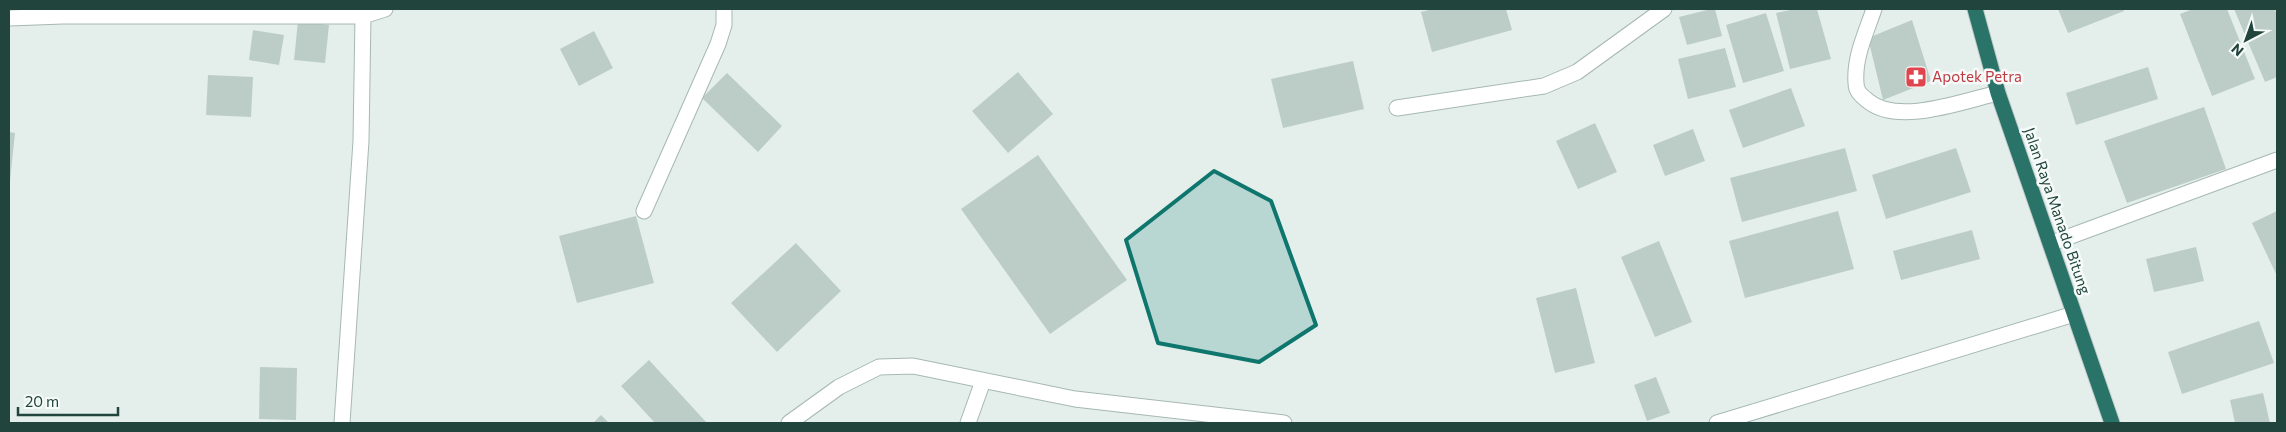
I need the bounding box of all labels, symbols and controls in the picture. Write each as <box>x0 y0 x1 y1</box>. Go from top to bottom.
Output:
north arrow <box>2221 15 2271 65</box>
text: N <box>2228 40 2247 60</box>
pharmacy icon: Apotek Petra <box>1904 65 1928 89</box>
place label: Apotek Petra <box>1932 67 2022 85</box>
street label: Jalan Raya Manado Bitung <box>2021 125 2095 296</box>
scale bar <box>18 384 118 416</box>
text: 20 m <box>25 392 59 410</box>

